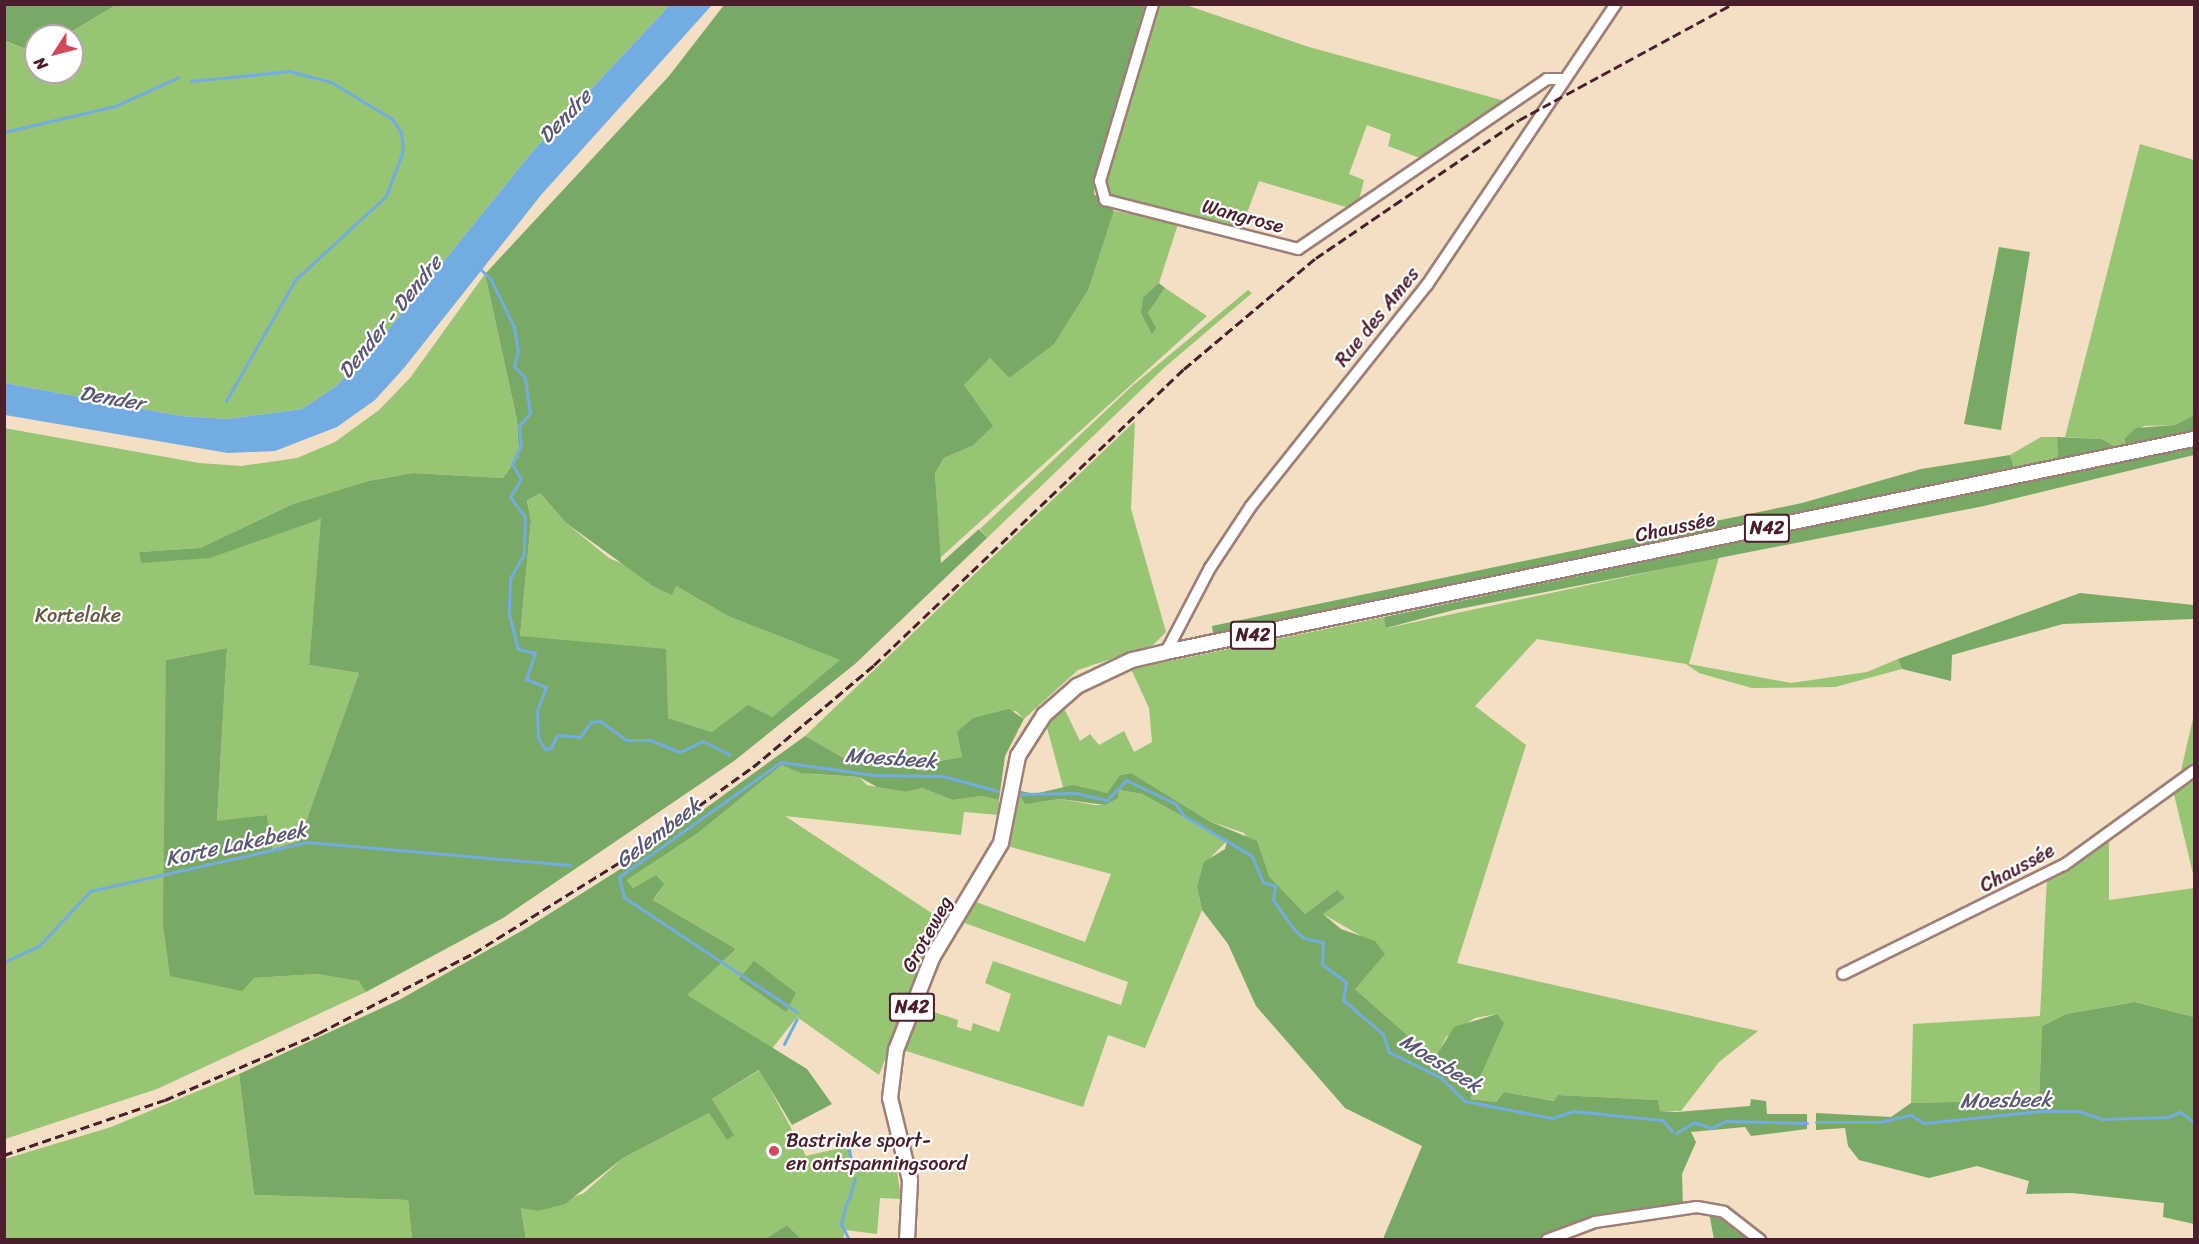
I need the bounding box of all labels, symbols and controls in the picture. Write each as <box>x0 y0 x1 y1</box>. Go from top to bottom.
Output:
north arrow <box>24 24 84 84</box>
text: N <box>26 51 56 77</box>
water label: Dendre <box>533 84 597 148</box>
street label: Wangrose <box>1200 194 1286 238</box>
water label: Dender - Dendre <box>333 250 447 384</box>
street label: Rue des Ames <box>1329 262 1425 372</box>
water label: Dender <box>78 380 146 416</box>
street label: Chaussée <box>1633 507 1717 547</box>
road number: N42 <box>1743 513 1791 543</box>
park label: Kortelake <box>35 603 121 627</box>
road number: N42 <box>1229 620 1277 650</box>
water label: Moesbeek <box>844 742 938 774</box>
water label: Gelembeek <box>610 793 706 873</box>
water label: Korte Lakebeek <box>163 817 309 871</box>
street label: Chaussée <box>1976 838 2058 898</box>
street label: Groteweg <box>896 892 958 976</box>
road number: N42 <box>888 992 936 1022</box>
water label: Moesbeek <box>1396 1028 1486 1098</box>
water label: Moesbeek <box>1960 1087 2052 1113</box>
place label: Bastrinke sport- en ontspanningsoord <box>786 1128 966 1175</box>
marker: Bastrinke sport- en ontspanningsoord <box>767 1144 781 1158</box>

